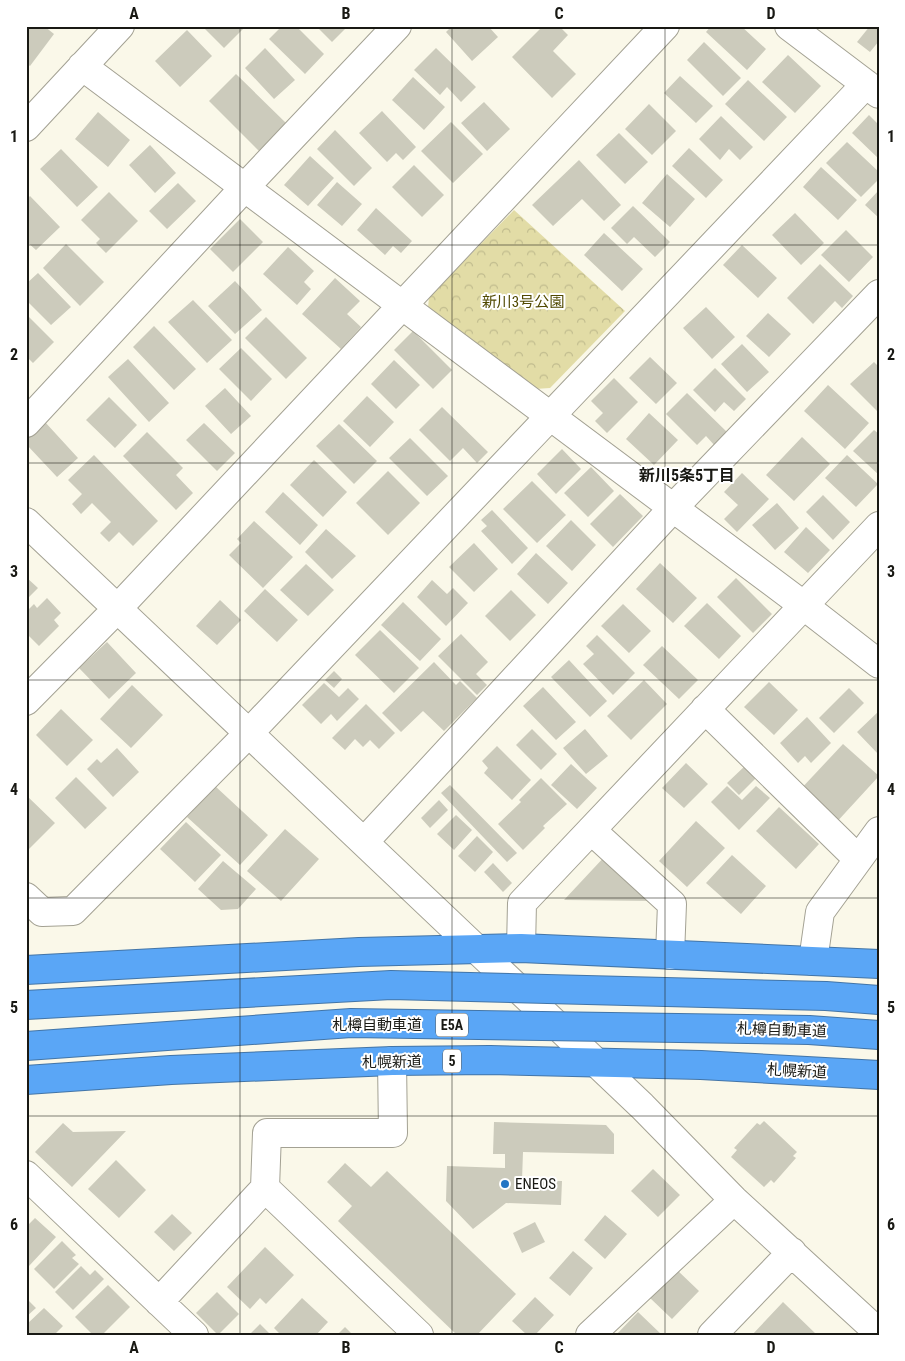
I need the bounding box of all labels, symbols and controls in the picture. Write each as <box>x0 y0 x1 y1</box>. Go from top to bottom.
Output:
text: A <box>129 4 139 23</box>
text: B <box>342 4 351 23</box>
text: C <box>554 4 564 23</box>
text: D <box>766 4 776 23</box>
text: 1 <box>10 127 18 146</box>
text: 1 <box>887 127 895 146</box>
park label: 新川3号公園 <box>482 293 564 311</box>
text: 2 <box>10 345 18 364</box>
text: 2 <box>887 345 895 364</box>
district label: 新川5条5丁目 <box>639 466 735 485</box>
text: 3 <box>10 562 18 581</box>
text: 3 <box>887 562 895 581</box>
text: 4 <box>10 780 18 799</box>
text: 4 <box>887 780 895 799</box>
text: 5 <box>10 998 18 1017</box>
text: 5 <box>887 998 895 1017</box>
road number: E5A <box>436 1014 468 1036</box>
street label: 札樽自動車道 <box>332 1016 422 1034</box>
street label: 札樽自動車道 <box>737 1019 827 1041</box>
road number: 5 <box>443 1050 461 1072</box>
street label: 札幌新道 <box>362 1052 422 1072</box>
street label: 札幌新道 <box>767 1060 827 1082</box>
place label: ENEOS <box>515 1175 556 1193</box>
marker: ENEOS <box>499 1178 511 1190</box>
text: 6 <box>10 1215 18 1234</box>
text: 6 <box>887 1215 895 1234</box>
text: A <box>129 1338 139 1357</box>
text: B <box>342 1338 351 1357</box>
text: C <box>554 1338 564 1357</box>
text: D <box>766 1338 776 1357</box>

